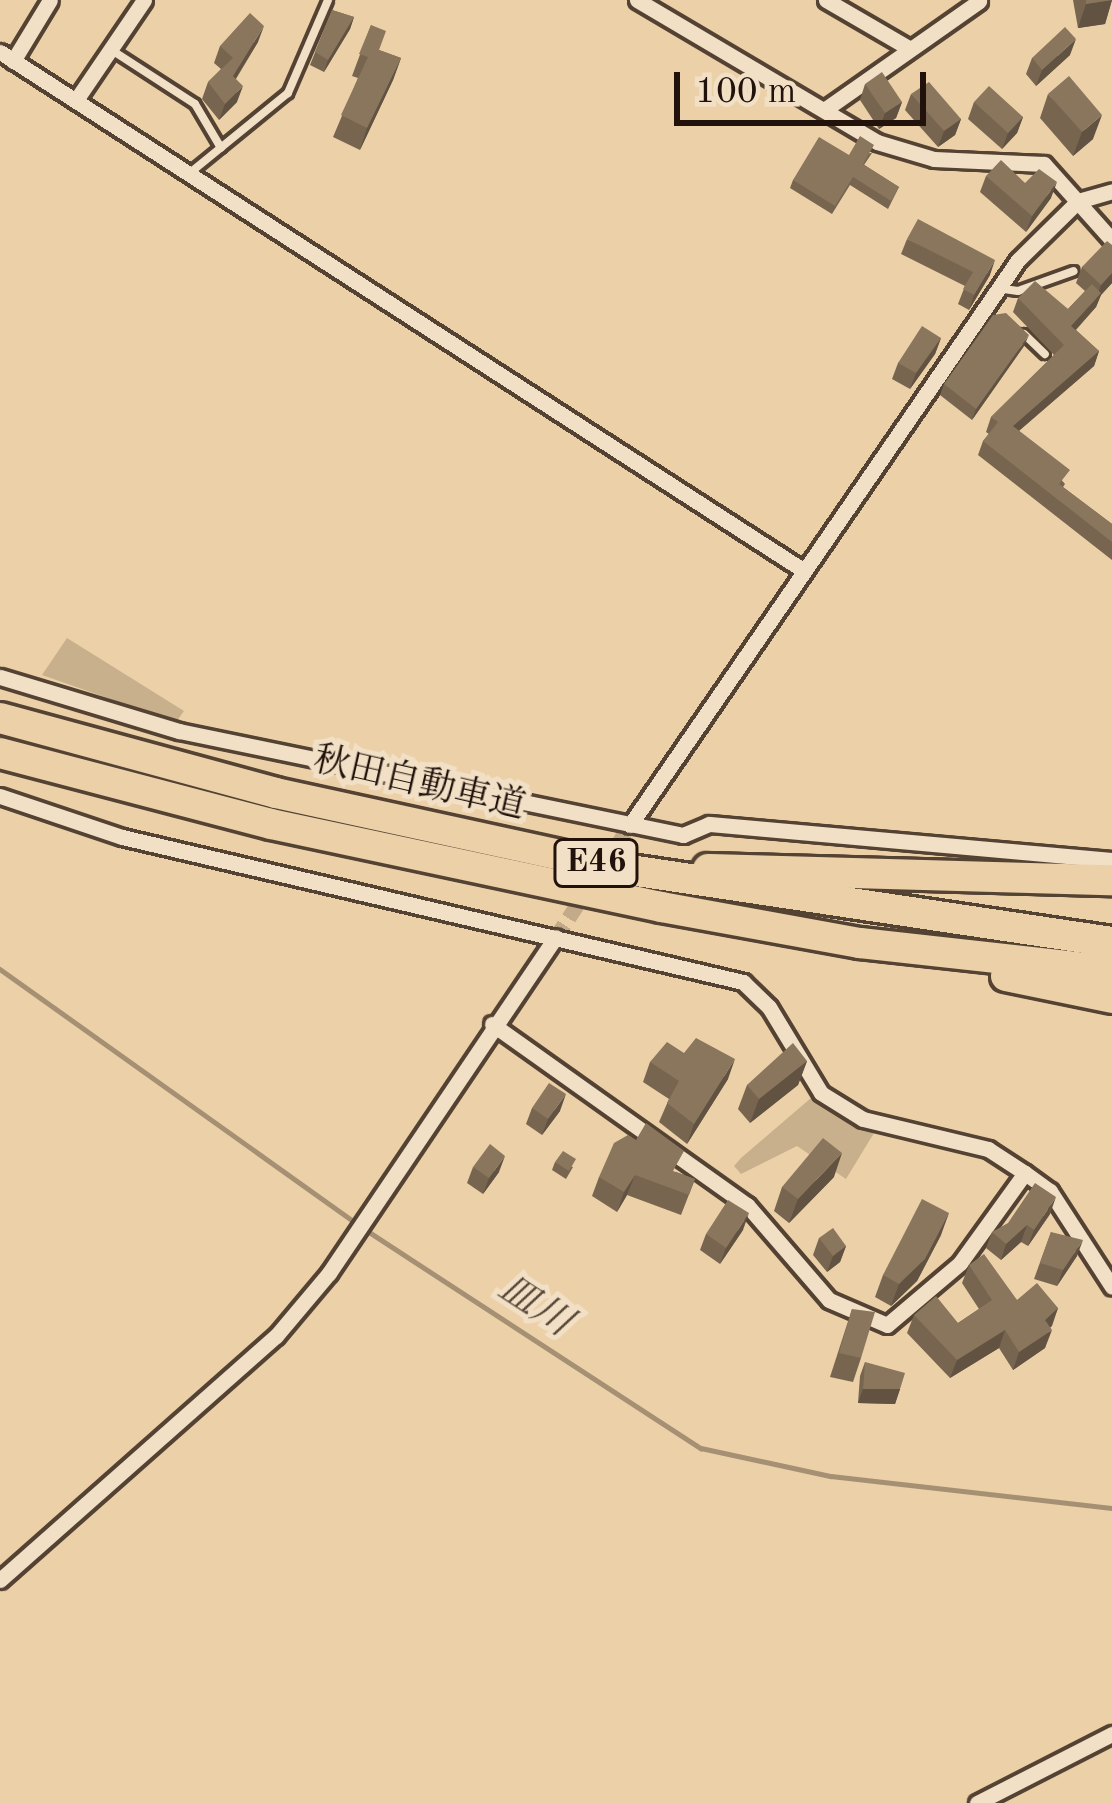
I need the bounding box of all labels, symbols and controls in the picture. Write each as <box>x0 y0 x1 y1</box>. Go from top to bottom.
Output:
scale bar <box>680 48 932 122</box>
text: 100 m <box>695 75 796 111</box>
street label: 秋田自動車道 <box>309 740 529 830</box>
road number: E46 <box>551 836 641 890</box>
water label: 皿川 <box>489 1266 579 1348</box>

